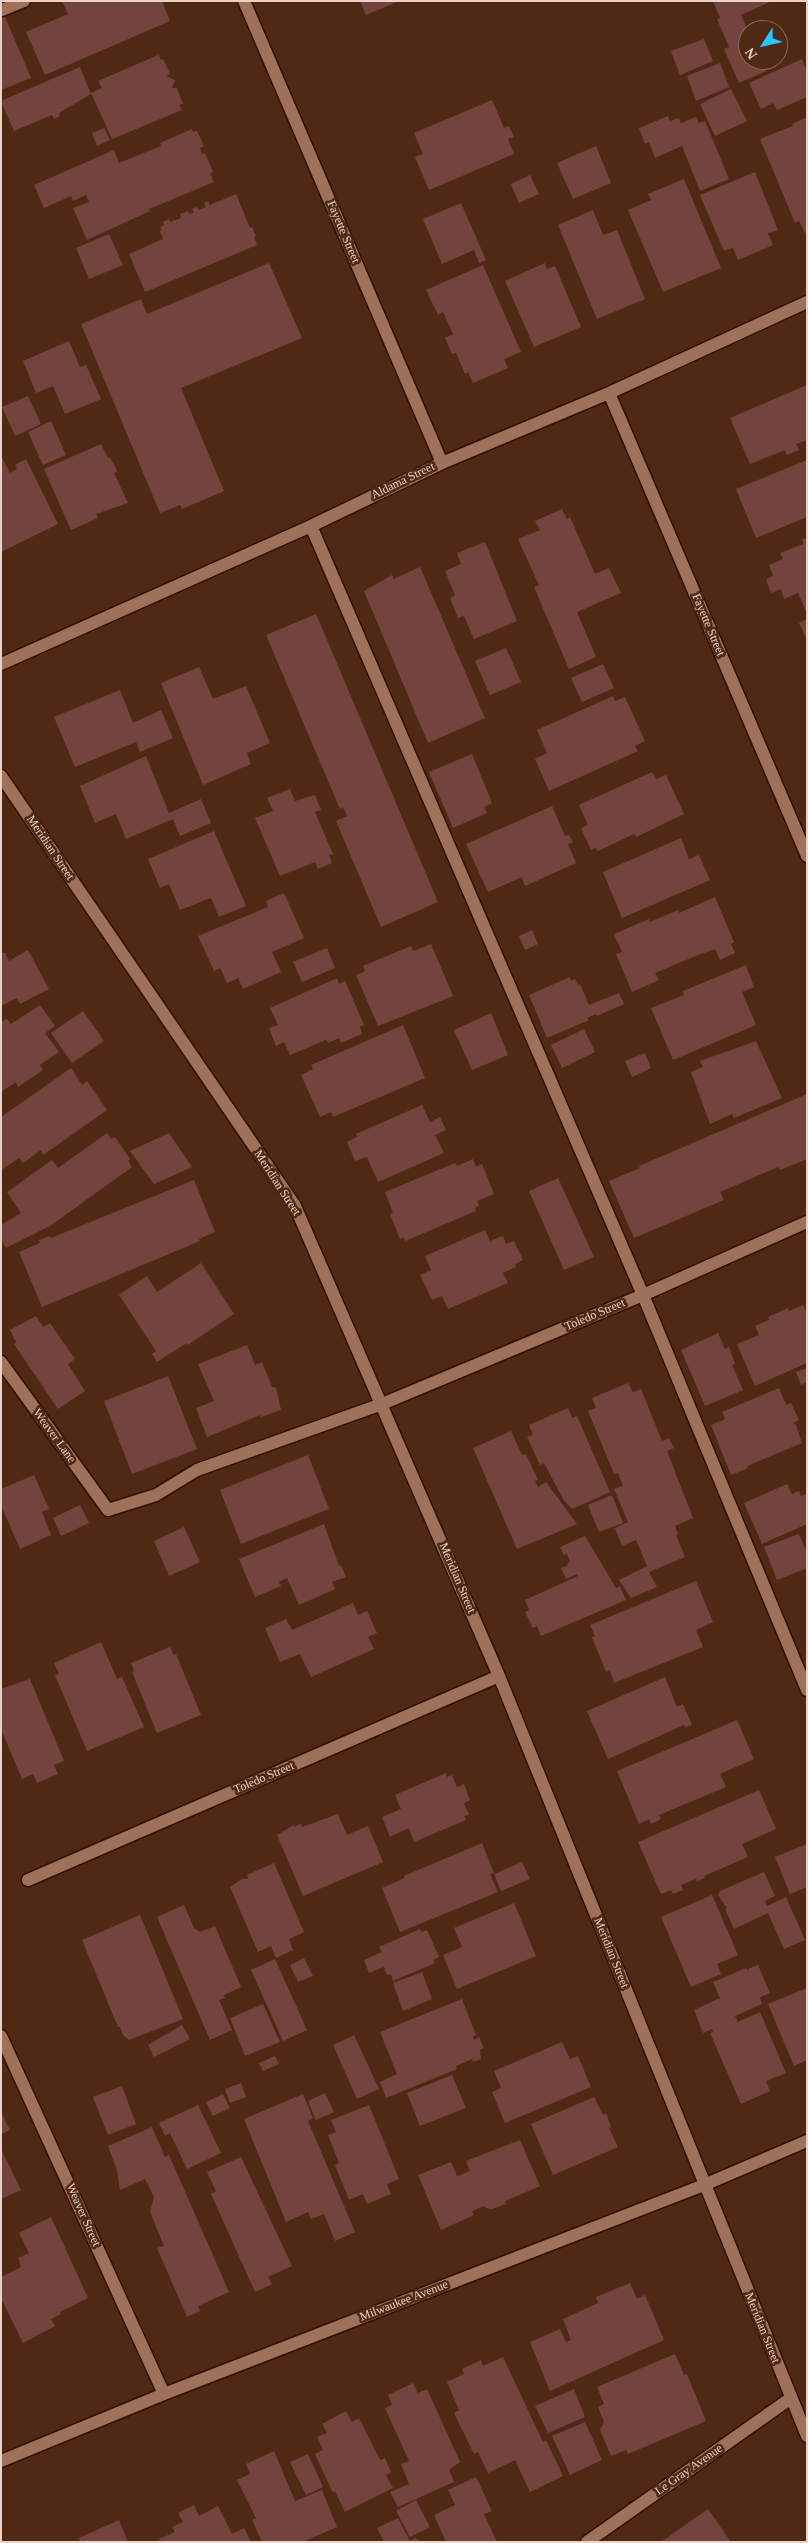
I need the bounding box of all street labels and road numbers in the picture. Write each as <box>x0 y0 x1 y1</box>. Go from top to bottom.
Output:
street label: Fayette Street <box>323 199 363 265</box>
street label: Aldama Street <box>369 459 437 503</box>
street label: Fayette Street <box>688 592 728 658</box>
street label: Meridian Street <box>23 813 77 883</box>
street label: Meridian Street <box>251 1148 303 1218</box>
street label: Toledo Street <box>563 1296 627 1334</box>
street label: Weaver Lane <box>30 1406 78 1466</box>
street label: Meridian Street <box>436 1541 478 1615</box>
street label: Toledo Street <box>232 1759 296 1797</box>
street label: Meridian Street <box>590 1916 632 1990</box>
street label: Weaver Street <box>63 2181 103 2249</box>
street label: Milwaukee Avenue <box>358 2278 450 2324</box>
street label: Meridian Street <box>741 2291 783 2365</box>
street label: Le Gray Avenue <box>652 2441 726 2499</box>

